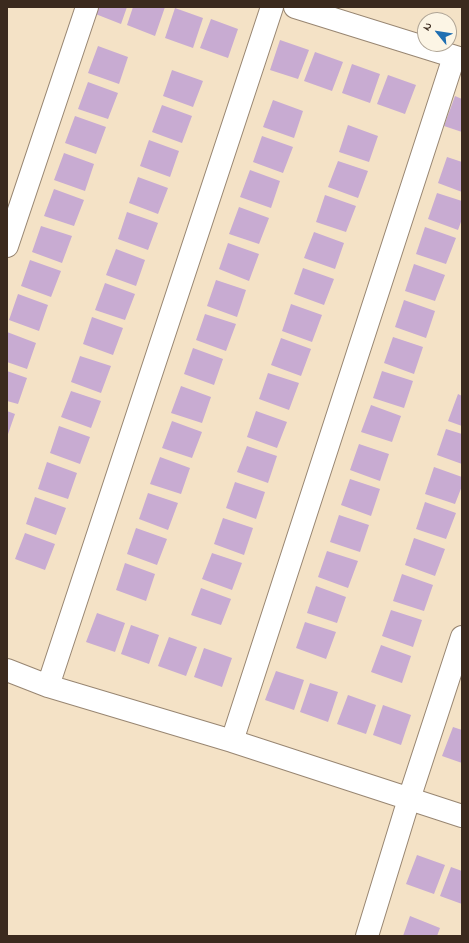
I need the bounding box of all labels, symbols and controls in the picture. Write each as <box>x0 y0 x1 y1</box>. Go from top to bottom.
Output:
north arrow <box>417 12 457 52</box>
text: N <box>419 19 436 34</box>

